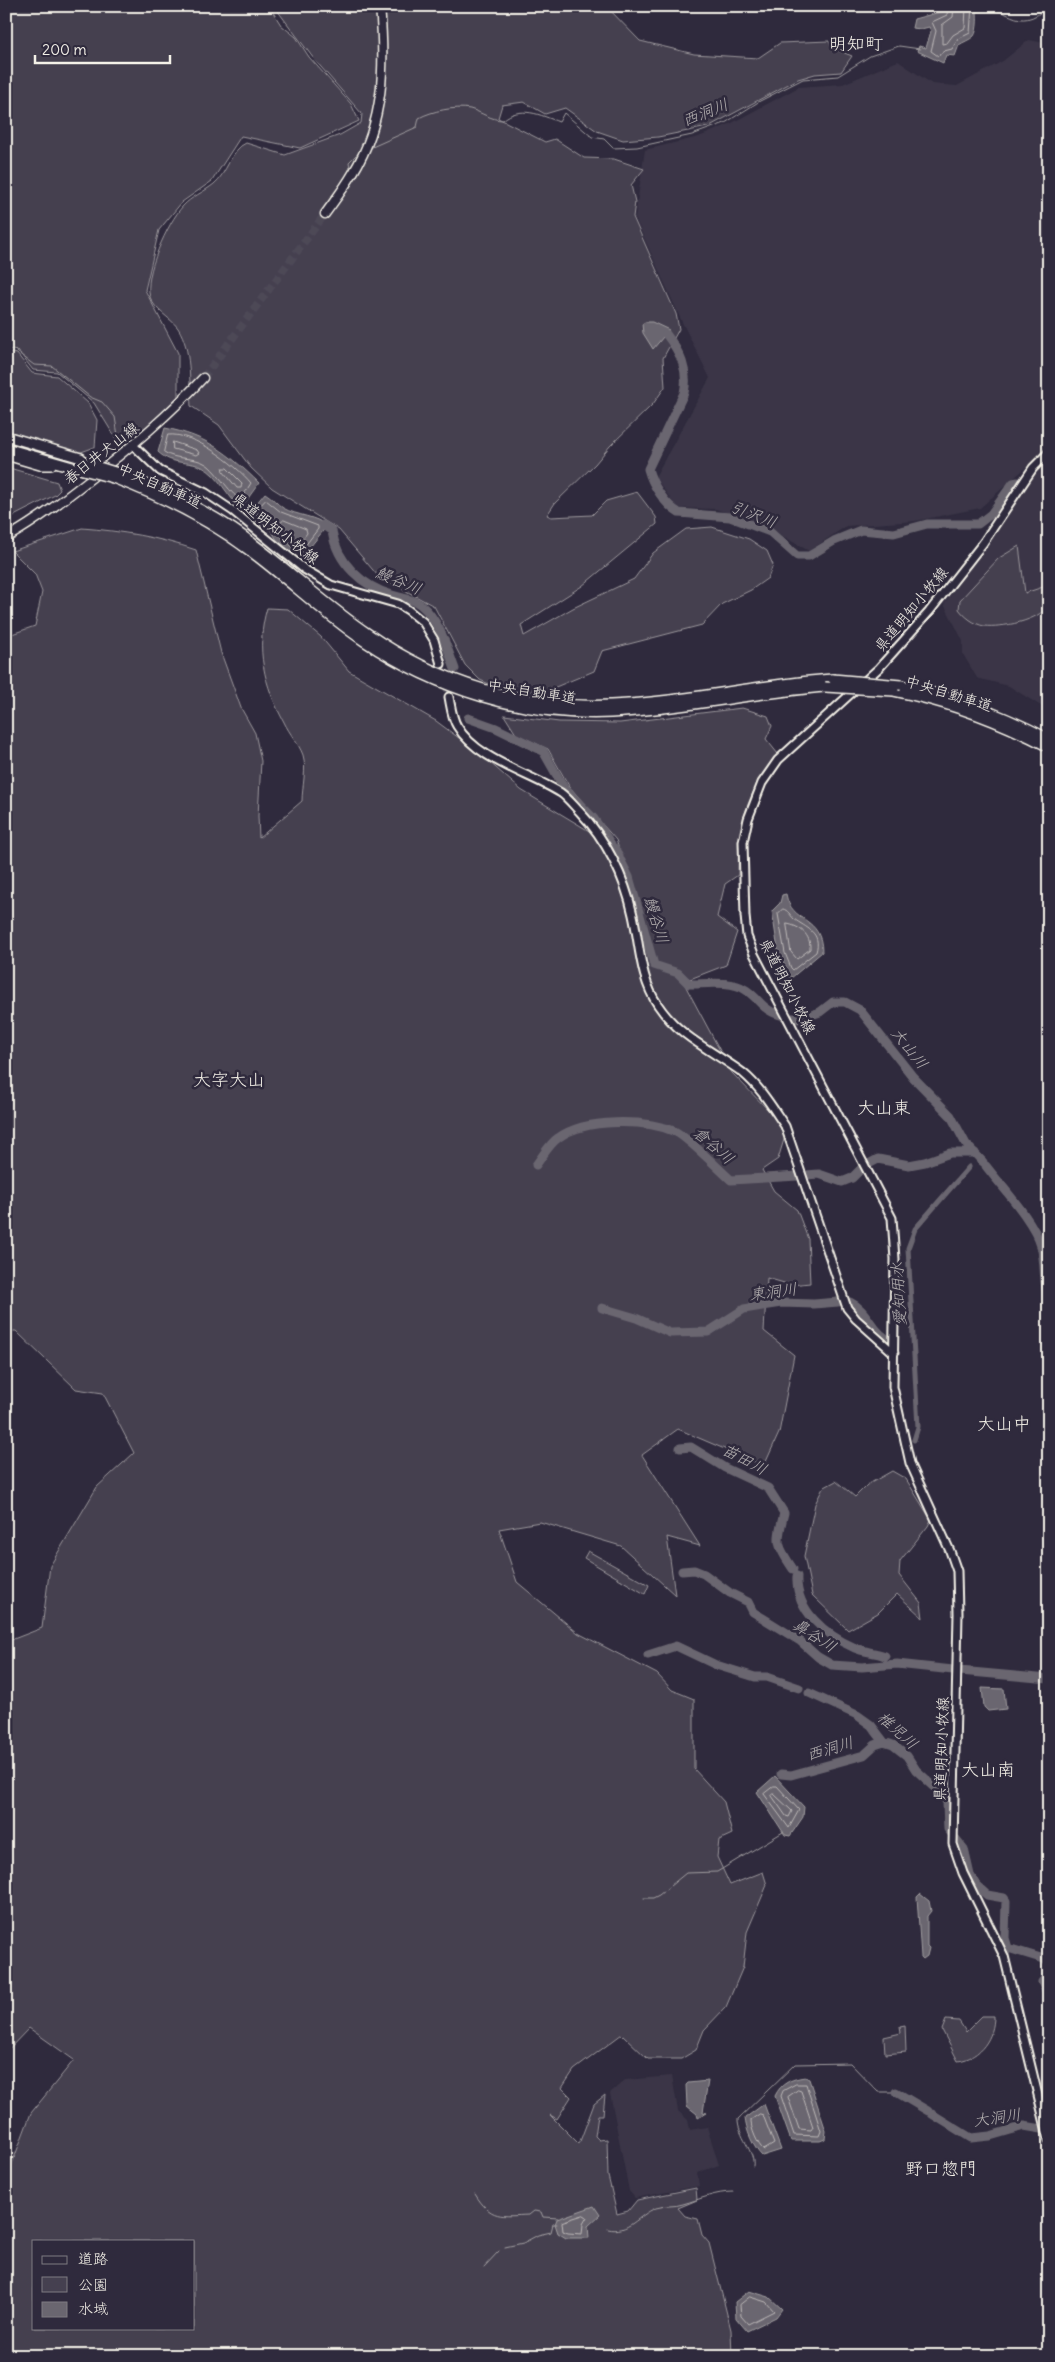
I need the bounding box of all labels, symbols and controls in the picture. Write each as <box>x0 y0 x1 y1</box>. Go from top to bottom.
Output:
scale bar <box>35 32 170 64</box>
district label: 明知町 <box>829 32 883 55</box>
text: 200 m <box>42 40 87 59</box>
water label: 西洞川 <box>679 94 731 130</box>
street label: 春日井犬山線 <box>60 418 142 488</box>
street label: 中央自動車道 <box>115 458 205 512</box>
street label: 県道明知小牧線 <box>229 488 323 568</box>
water label: 引沢川 <box>728 496 780 532</box>
water label: 鰻谷川 <box>373 561 425 599</box>
street label: 県道明知小牧線 <box>870 563 952 655</box>
street label: 中央自動車道 <box>903 671 995 715</box>
street label: 中央自動車道 <box>486 675 578 707</box>
water label: 鰻谷川 <box>641 894 673 946</box>
street label: 県道明知小牧線 <box>756 935 820 1037</box>
water label: 大山川 <box>887 1023 933 1073</box>
district label: 大字大山 <box>193 1068 265 1091</box>
district label: 大山東 <box>857 1096 911 1119</box>
water label: 倉谷川 <box>689 1122 739 1168</box>
water label: 愛知用水 <box>886 1262 910 1326</box>
water label: 東洞川 <box>748 1278 798 1304</box>
district label: 大山中 <box>977 1412 1031 1435</box>
water label: 苗田川 <box>719 1439 771 1479</box>
water label: 鼻谷川 <box>789 1614 841 1656</box>
street label: 県道明知小牧線 <box>930 1696 952 1802</box>
water label: 椎児川 <box>873 1707 923 1753</box>
water label: 西洞川 <box>804 1732 856 1764</box>
district label: 大山南 <box>961 1758 1015 1781</box>
water label: 大洞川 <box>972 2104 1022 2130</box>
district label: 野口惣門 <box>905 2157 977 2180</box>
legend <box>32 2240 195 2330</box>
text: 道路 <box>78 2249 108 2268</box>
text: 公園 <box>78 2275 108 2294</box>
text: 水域 <box>78 2299 108 2318</box>

